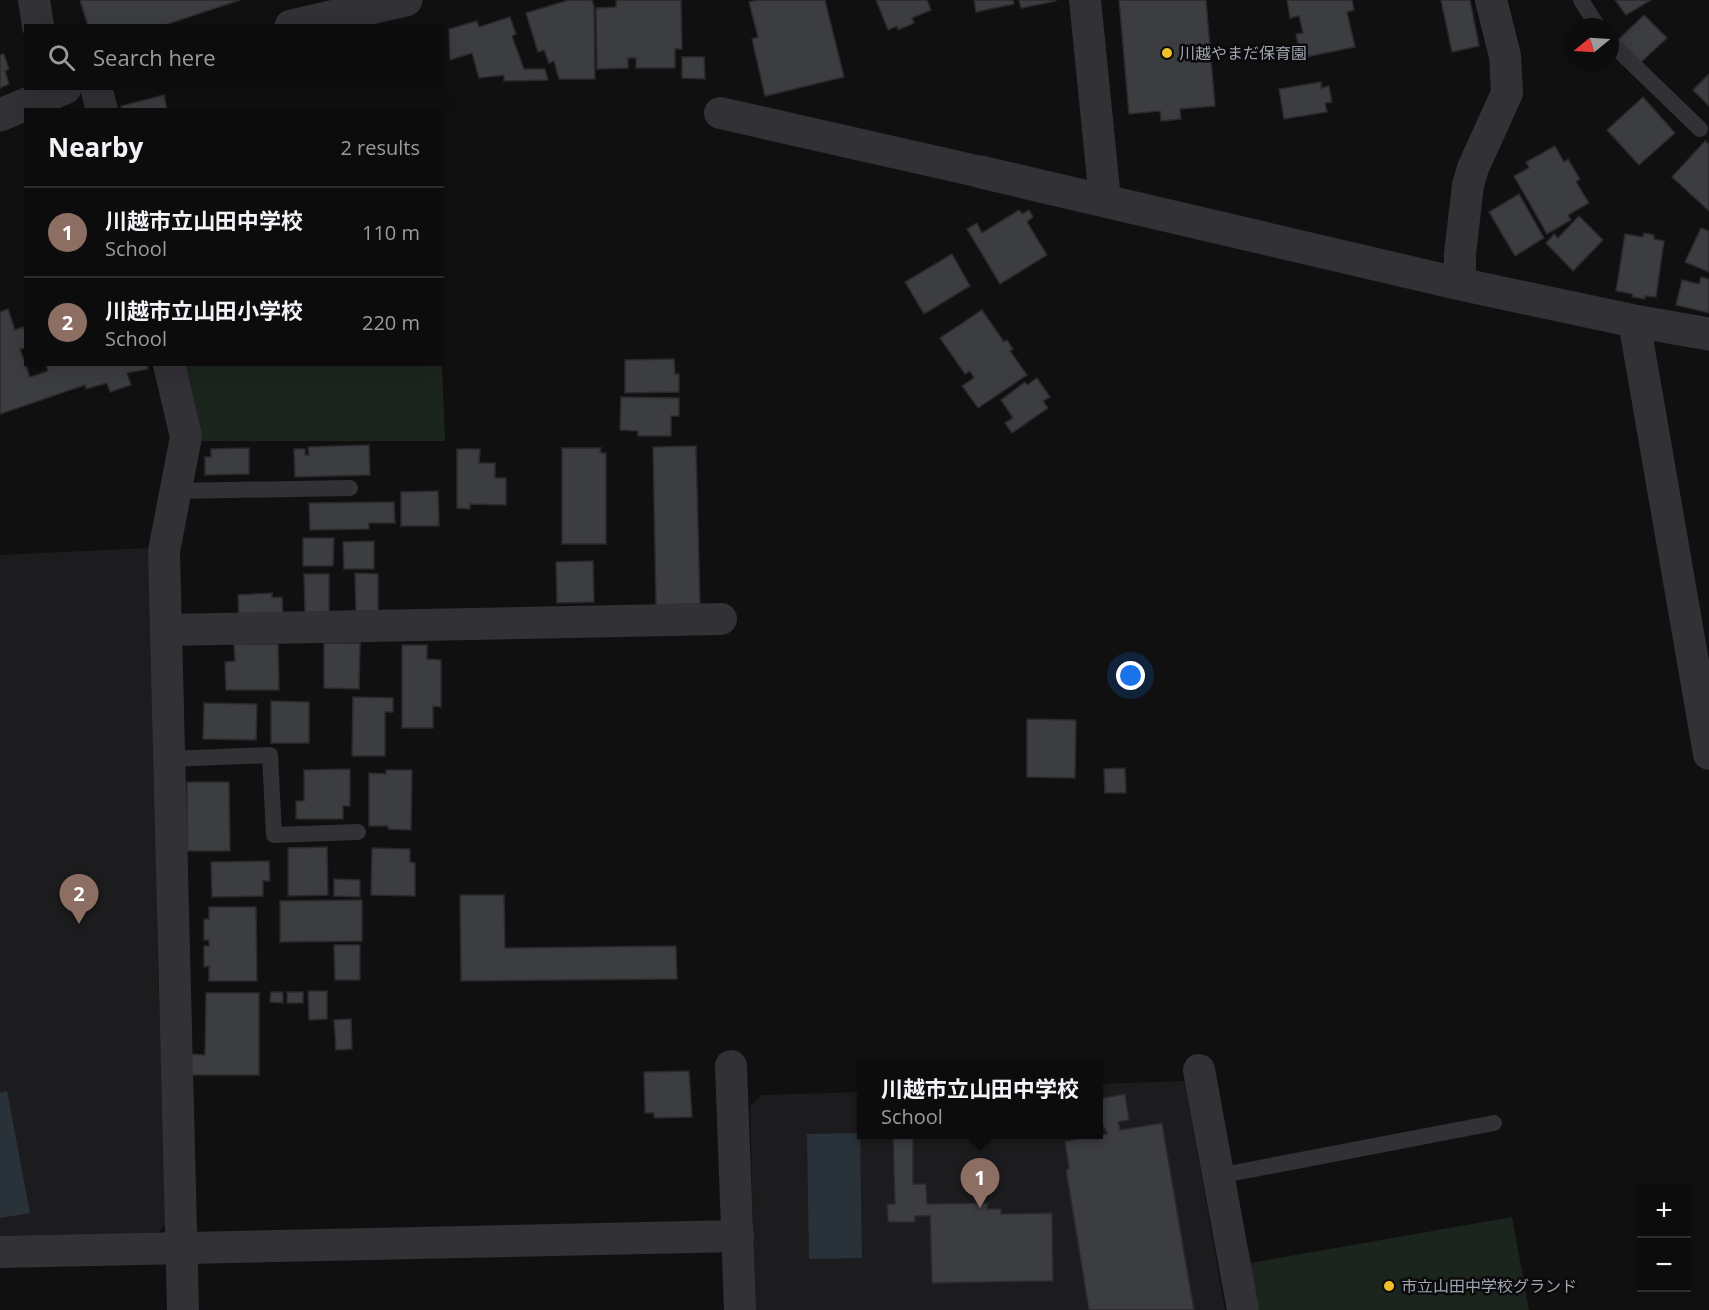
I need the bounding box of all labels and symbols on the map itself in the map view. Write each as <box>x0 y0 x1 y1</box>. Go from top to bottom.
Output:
north arrow <box>1565 18 1619 72</box>
place label: 川越やまだ保育園 <box>1179 42 1307 64</box>
marker: 川越やまだ保育園 <box>1160 46 1174 60</box>
your location <box>1116 661 1145 690</box>
pin: 2 <box>60 874 98 924</box>
pin: 1 <box>960 1158 1000 1208</box>
place label: 市立山田中学校グランド <box>1401 1275 1577 1297</box>
marker: 市立山田中学校グランド <box>1382 1279 1396 1293</box>

